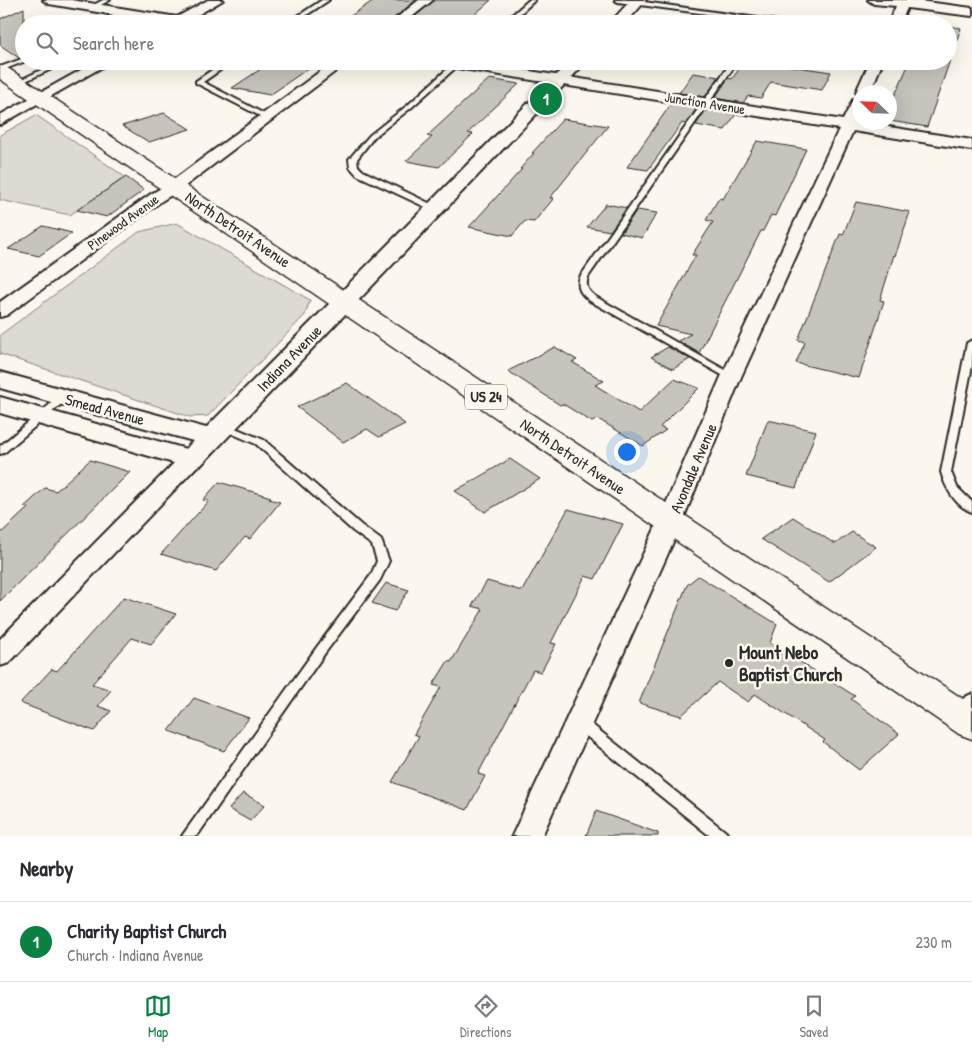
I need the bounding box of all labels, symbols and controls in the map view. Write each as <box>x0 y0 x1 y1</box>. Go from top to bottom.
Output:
search box <box>15 15 957 70</box>
icon: search <box>33 29 61 57</box>
text: Search here <box>73 30 154 56</box>
pin: 1 <box>530 80 562 118</box>
north arrow <box>852 85 897 130</box>
street label: Junction Avenue <box>663 87 747 118</box>
street label: North Detroit Avenue <box>181 186 295 273</box>
street label: Pinewood Avenue <box>83 189 162 254</box>
street label: Indiana Avenue <box>252 319 327 396</box>
road number: US 24 <box>465 384 507 410</box>
street label: Smead Avenue <box>63 388 148 430</box>
street label: North Detroit Avenue <box>516 413 630 500</box>
street label: Avondale Avenue <box>664 419 722 516</box>
your location <box>614 439 640 465</box>
place label: Mount Nebo Baptist Church <box>739 639 842 688</box>
marker: Mount Nebo Baptist Church <box>723 657 735 669</box>
text: Nearby <box>20 854 73 883</box>
text: Charity Baptist Church <box>67 918 226 944</box>
text: 1 <box>33 931 39 953</box>
text: 230 m <box>916 931 952 953</box>
text: Church · Indiana Avenue <box>67 944 203 966</box>
tab: Map <box>144 992 172 1041</box>
tab: Directions <box>460 992 511 1041</box>
tab: Saved <box>799 992 828 1041</box>

